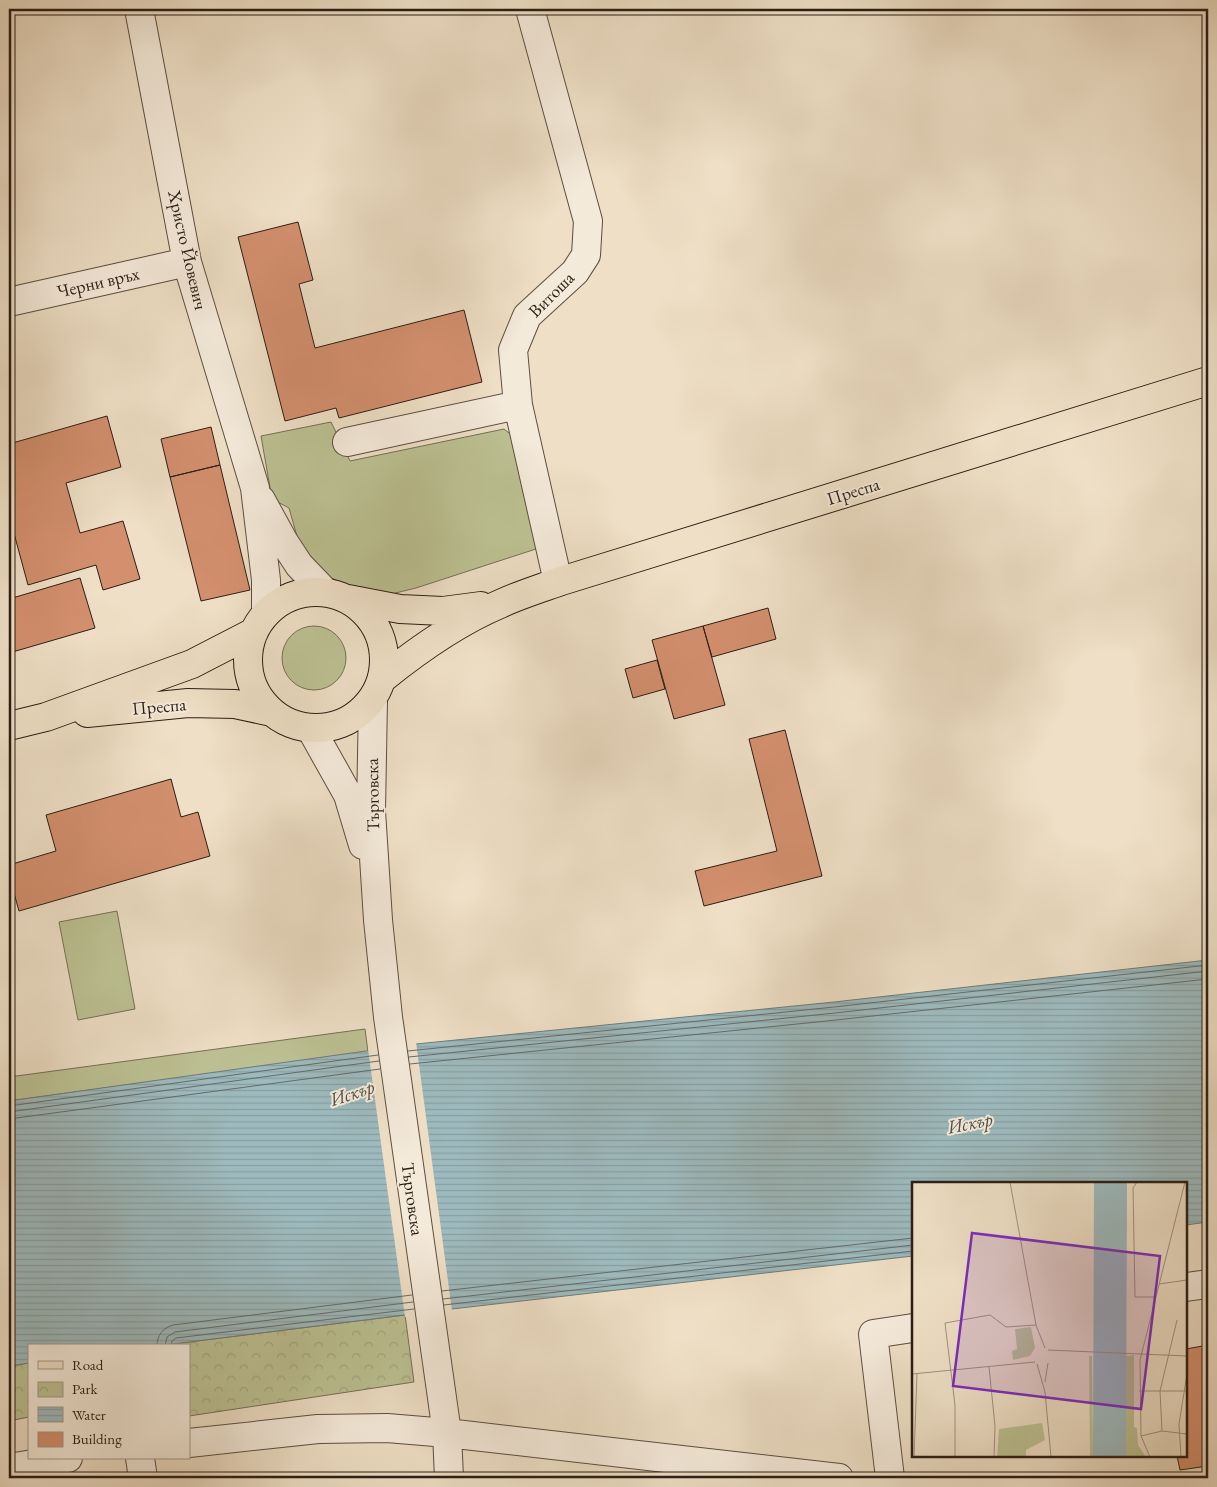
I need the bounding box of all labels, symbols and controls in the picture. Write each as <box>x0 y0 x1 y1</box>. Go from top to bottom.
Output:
street label: Христо Йовевич <box>163 187 213 312</box>
street label: Черни връх <box>55 261 142 303</box>
street label: Витоша <box>523 265 580 322</box>
street label: Преспа <box>824 472 883 510</box>
street label: Преспа <box>131 692 188 720</box>
street label: Търговска <box>360 757 384 832</box>
water label: Искър <box>326 1074 378 1112</box>
water label: Искър <box>944 1106 995 1140</box>
street label: Търговска <box>396 1161 430 1238</box>
inset map <box>912 1182 1187 1457</box>
legend <box>28 1344 190 1460</box>
text: Road <box>72 1355 104 1374</box>
text: Park <box>72 1379 99 1398</box>
text: Water <box>72 1405 106 1424</box>
text: Building <box>72 1429 122 1448</box>

